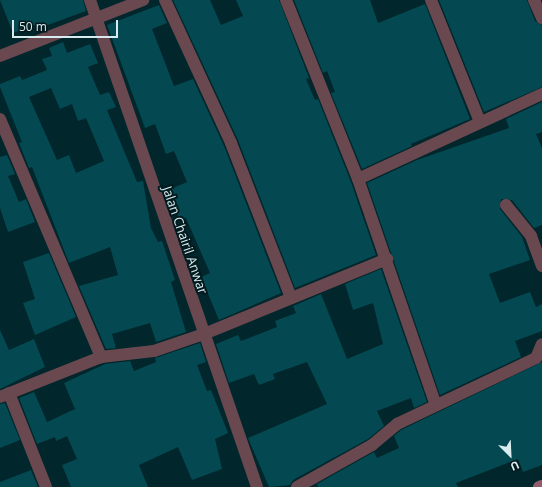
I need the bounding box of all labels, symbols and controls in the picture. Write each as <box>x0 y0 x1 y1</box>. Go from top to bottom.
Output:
scale bar <box>14 12 120 38</box>
text: 50 m <box>19 18 47 35</box>
street label: Jalan Chairil Anwar <box>159 184 211 296</box>
north arrow <box>490 435 530 475</box>
text: U <box>508 458 522 475</box>

